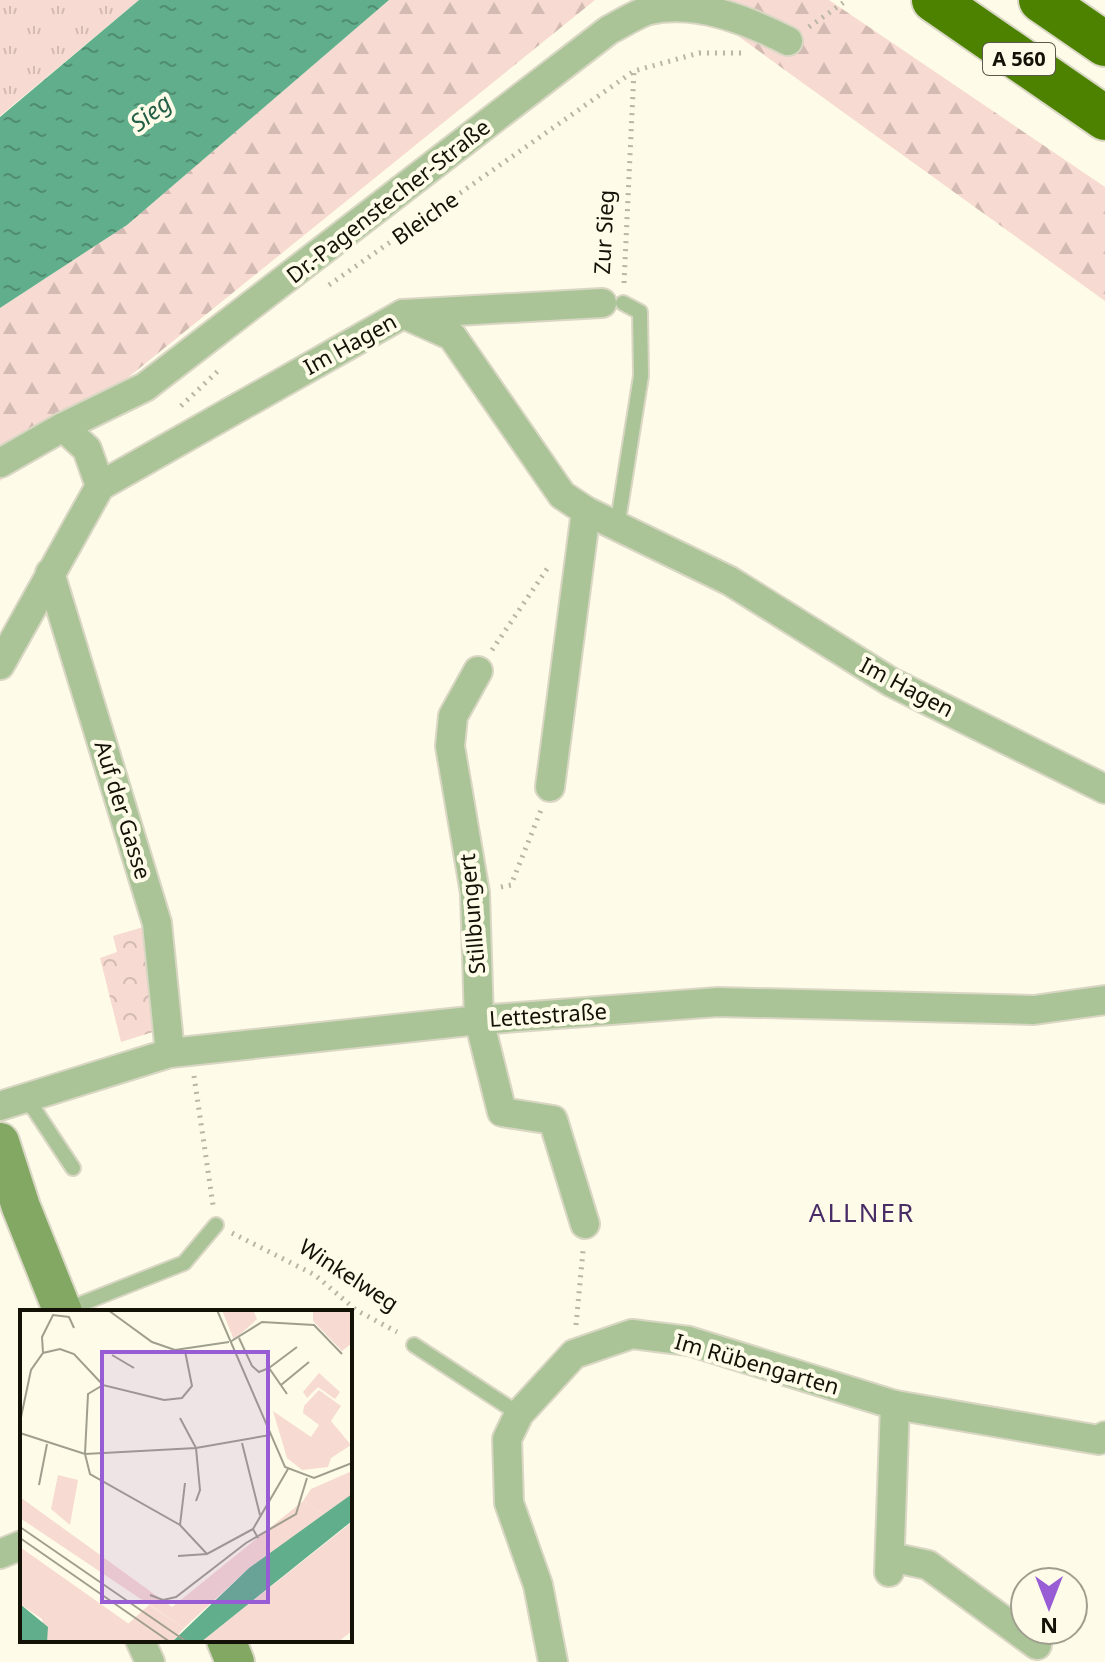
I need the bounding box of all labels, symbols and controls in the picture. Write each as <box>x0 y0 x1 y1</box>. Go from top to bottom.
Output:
road number: A 560 <box>983 43 1055 75</box>
water label: Sieg <box>123 85 178 138</box>
street label: Dr.-Pagenstecher-Straße <box>279 111 495 289</box>
street label: Bleiche <box>385 183 464 251</box>
street label: Zur Sieg <box>586 189 620 275</box>
street label: Im Hagen <box>298 305 401 381</box>
street label: Im Hagen <box>855 649 960 723</box>
street label: Auf der Gasse <box>89 737 159 883</box>
street label: Stillbungert <box>451 853 491 976</box>
street label: Lettestraße <box>488 995 608 1033</box>
district label: ALLNER <box>809 1194 915 1230</box>
street label: Winkelweg <box>294 1231 405 1317</box>
inset map <box>20 1310 352 1642</box>
street label: Im Rübengarten <box>672 1325 843 1401</box>
north arrow <box>1009 1566 1089 1646</box>
text: N <box>1040 1612 1058 1642</box>

